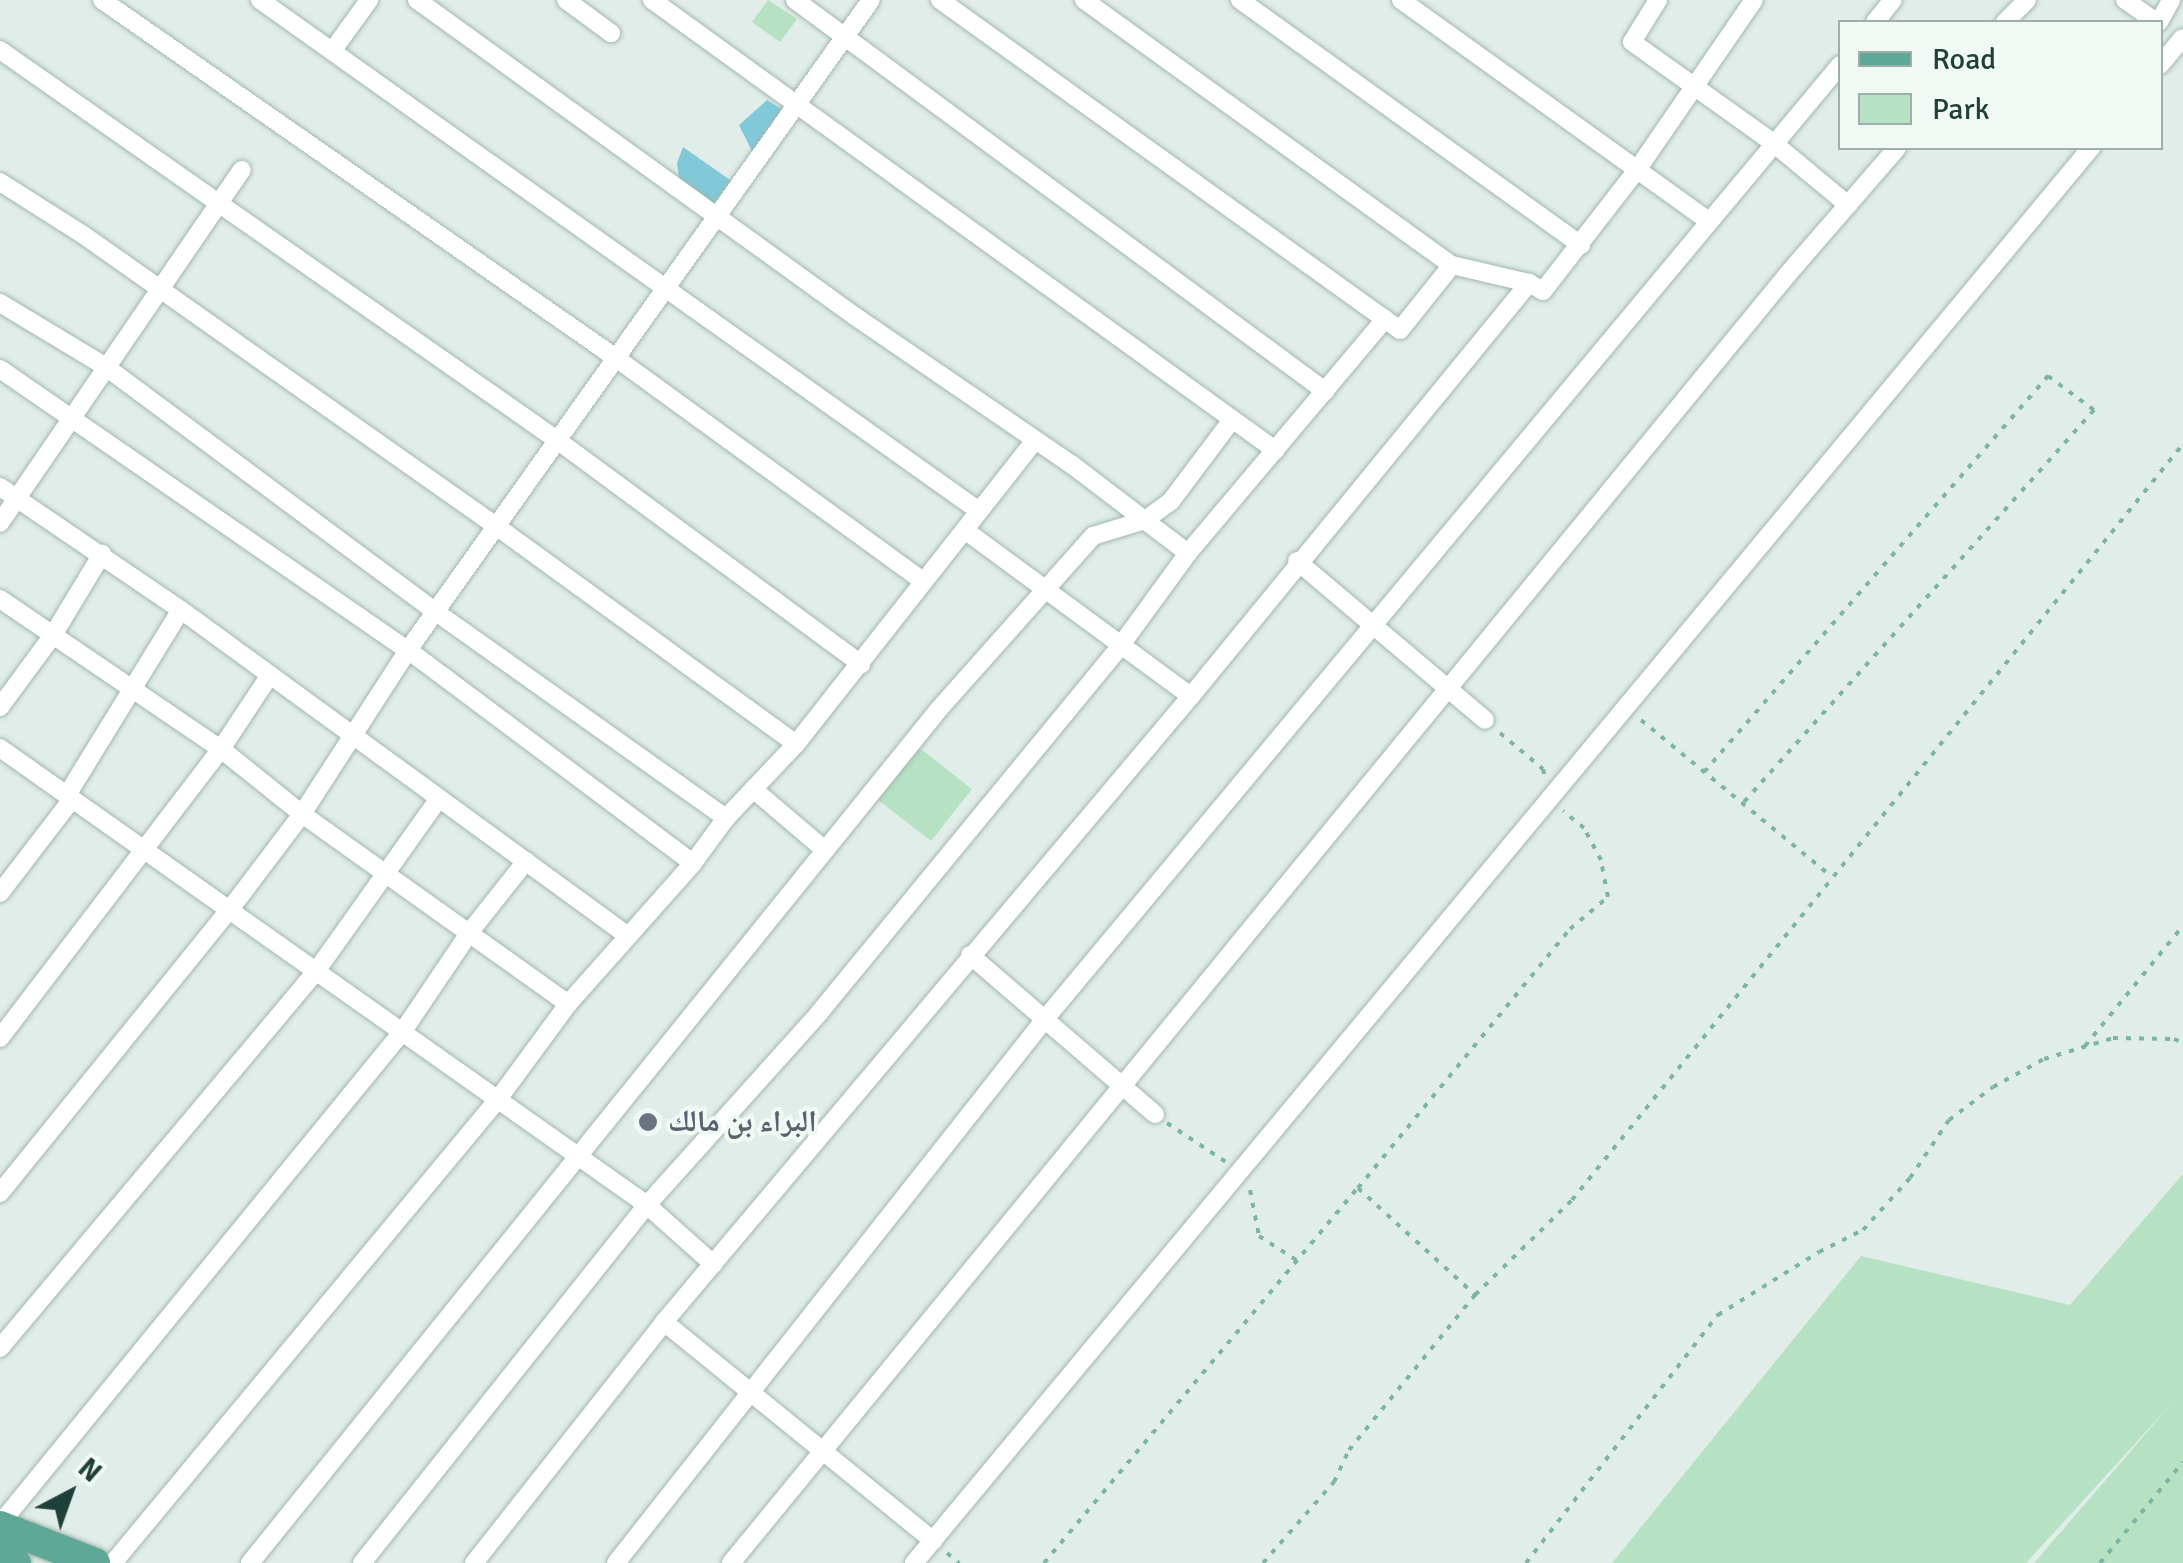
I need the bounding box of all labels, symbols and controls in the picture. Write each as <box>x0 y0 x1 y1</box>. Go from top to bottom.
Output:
legend <box>1838 20 2163 150</box>
text: Road <box>1932 41 1996 78</box>
text: Park <box>1932 91 1990 128</box>
place label: البراء بن مالك <box>668 1104 817 1140</box>
marker: البراء بن مالك <box>637 1111 659 1133</box>
north arrow <box>20 1443 120 1543</box>
text: N <box>71 1451 108 1490</box>

